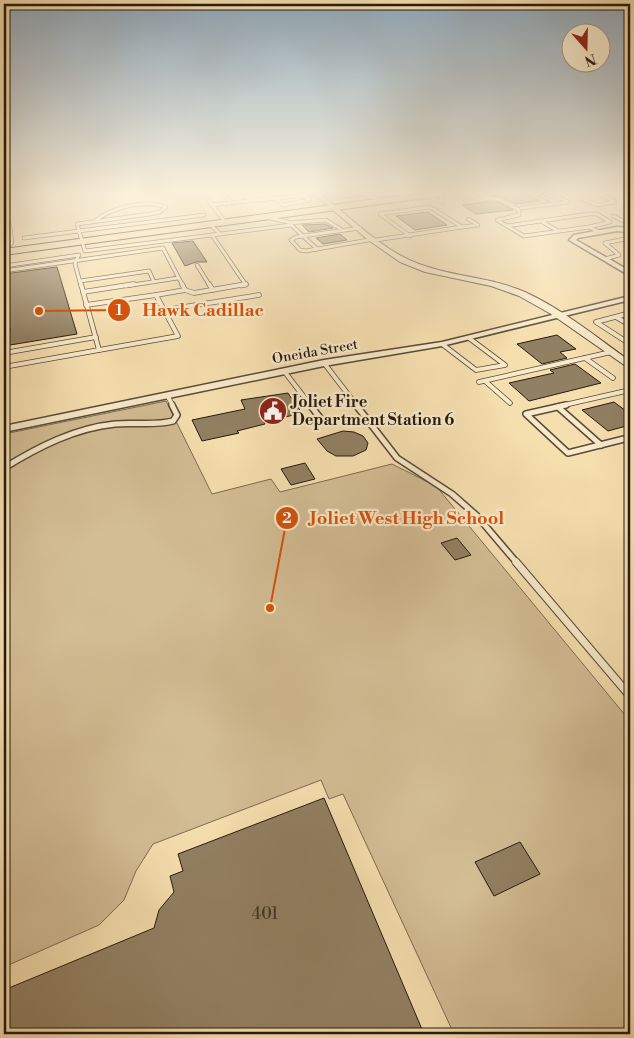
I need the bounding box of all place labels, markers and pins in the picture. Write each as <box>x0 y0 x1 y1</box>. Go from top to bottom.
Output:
callout: Hawk Cadillac <box>107 294 273 327</box>
place label: Joliet Fire Department Station 6 <box>290 392 454 430</box>
public building icon: Joliet Fire Department Station 6 <box>258 396 288 426</box>
callout: Joliet West High School <box>274 502 514 535</box>

